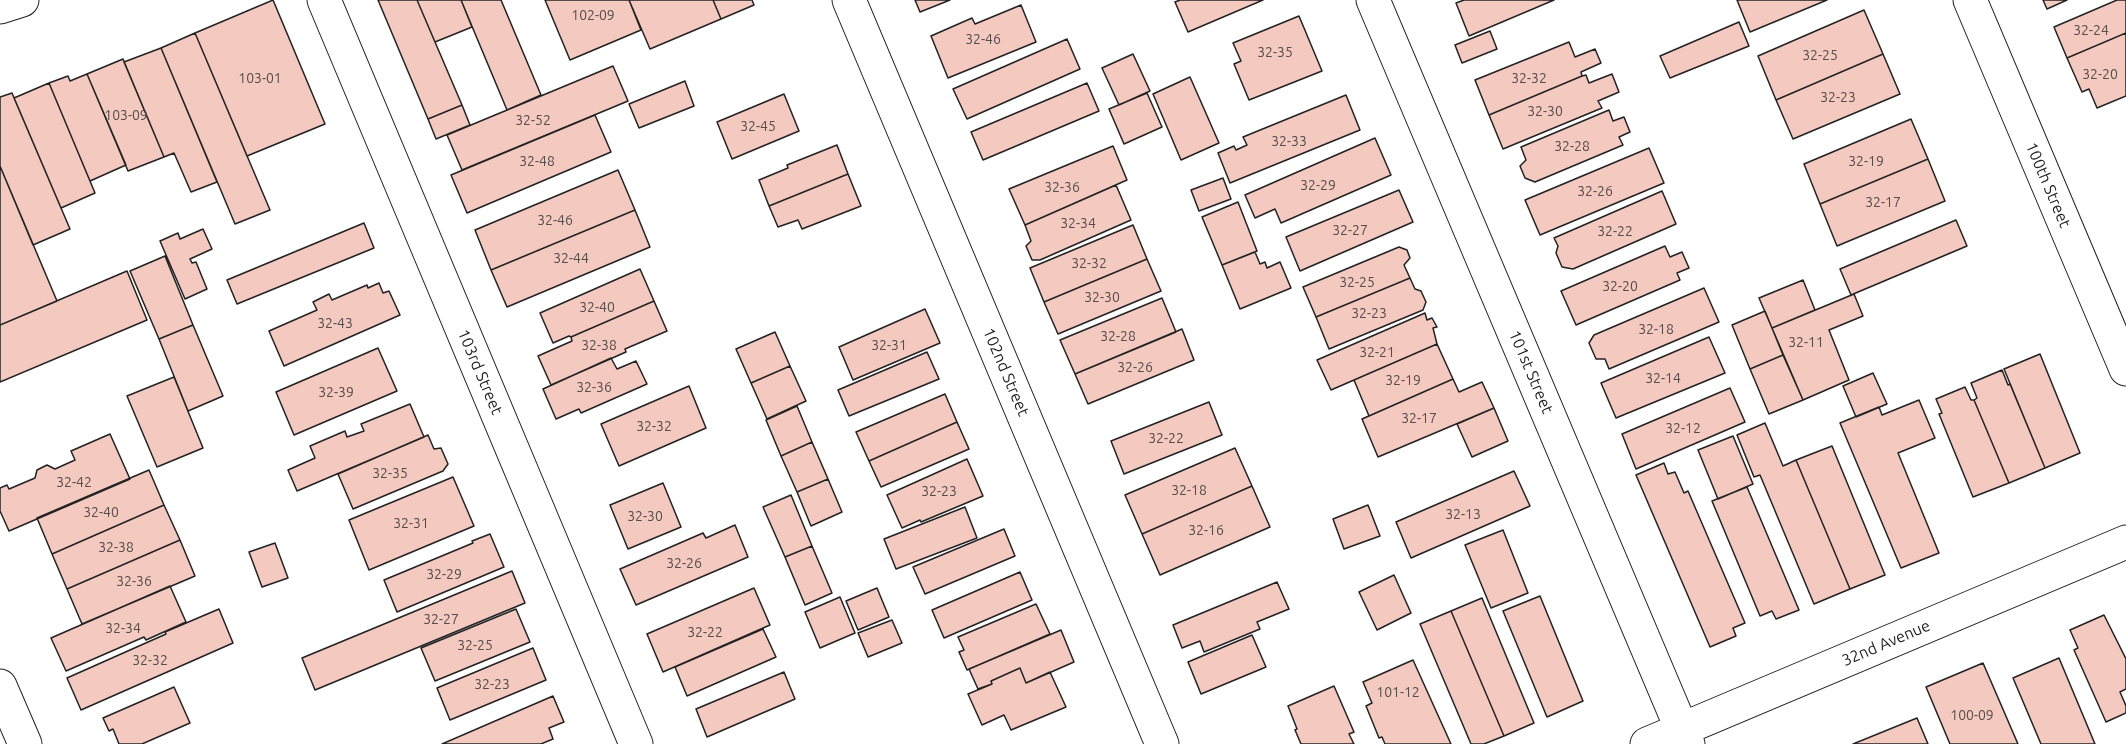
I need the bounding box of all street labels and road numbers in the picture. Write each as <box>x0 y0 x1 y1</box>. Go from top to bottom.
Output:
street label: 100th Street <box>2021 139 2075 231</box>
street label: 102nd Street <box>979 325 1033 419</box>
street label: 103rd Street <box>453 326 507 418</box>
street label: 101st Street <box>1505 327 1557 417</box>
street label: 32nd Avenue <box>1839 616 1933 670</box>

